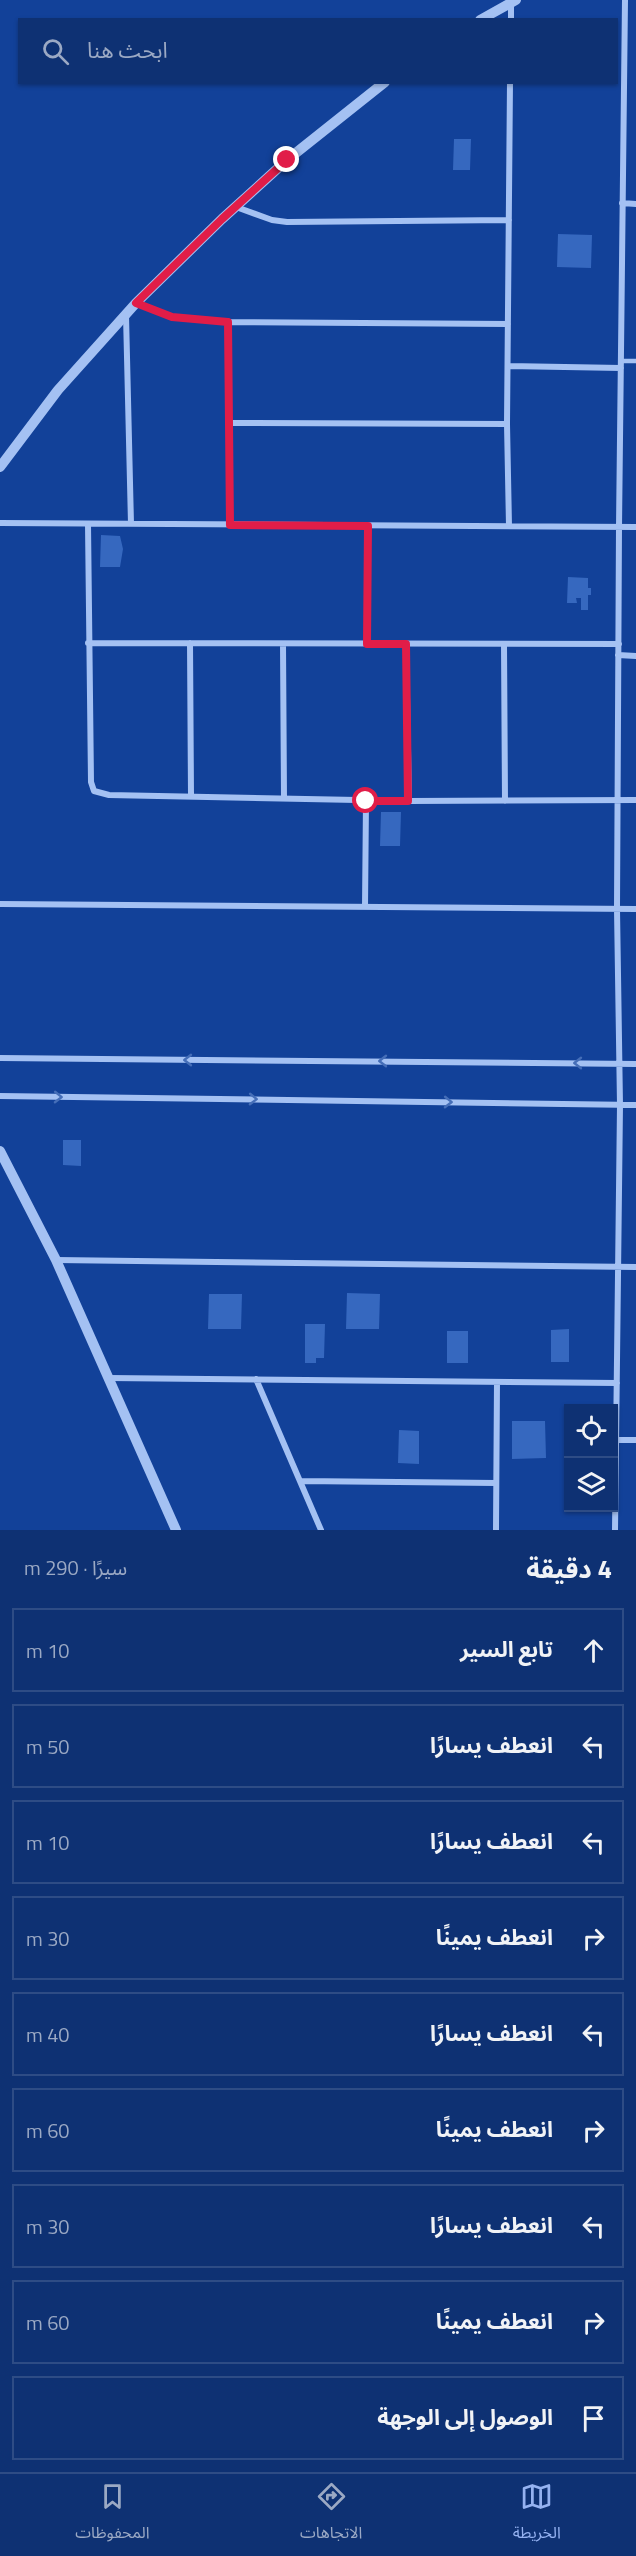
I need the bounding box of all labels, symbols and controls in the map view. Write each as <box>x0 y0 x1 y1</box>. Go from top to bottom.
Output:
search box <box>18 18 618 84</box>
text: ابحث هنا <box>87 33 168 67</box>
icon: search <box>39 35 72 68</box>
route end <box>273 146 299 172</box>
route start <box>352 787 378 813</box>
one-way arrow <box>183 1054 192 1066</box>
one-way arrow <box>378 1055 387 1068</box>
one-way arrow <box>573 1057 582 1069</box>
one-way arrow <box>54 1090 63 1103</box>
one-way arrow <box>249 1093 258 1106</box>
one-way arrow <box>444 1096 453 1108</box>
map controls <box>564 1404 618 1512</box>
button: locate <box>564 1404 618 1458</box>
button: layers <box>564 1458 618 1512</box>
text: 4 دقيقة <box>526 1549 612 1588</box>
text: سيرًا · 290 m <box>24 1552 127 1583</box>
text: تابع السير <box>460 1632 553 1666</box>
icon: ahead <box>577 1634 610 1667</box>
text: 10 m <box>26 1635 70 1666</box>
text: انعطف يسارًا <box>430 1728 553 1762</box>
icon: left <box>577 1730 610 1763</box>
text: 50 m <box>26 1731 70 1762</box>
text: انعطف يسارًا <box>430 1824 553 1858</box>
icon: left <box>577 1826 610 1859</box>
text: 10 m <box>26 1827 70 1858</box>
text: انعطف يمينًا <box>436 1920 553 1954</box>
icon: right <box>577 1922 610 1955</box>
text: 30 m <box>26 1923 70 1954</box>
text: انعطف يسارًا <box>430 2016 553 2050</box>
icon: left <box>577 2018 610 2051</box>
text: 40 m <box>26 2019 70 2050</box>
text: انعطف يمينًا <box>436 2112 553 2146</box>
icon: right <box>577 2114 610 2147</box>
text: 60 m <box>26 2115 70 2146</box>
text: انعطف يسارًا <box>430 2208 553 2242</box>
icon: left <box>577 2210 610 2243</box>
text: 30 m <box>26 2211 70 2242</box>
text: انعطف يمينًا <box>436 2304 553 2338</box>
icon: right <box>577 2306 610 2339</box>
text: 60 m <box>26 2307 70 2338</box>
text: الوصول إلى الوجهة <box>377 2400 553 2434</box>
icon: arrive <box>577 2402 610 2435</box>
tab: المحفوظات <box>75 2480 149 2550</box>
tab: الاتجاهات <box>300 2480 362 2550</box>
tab: الخريطة <box>513 2480 561 2550</box>

